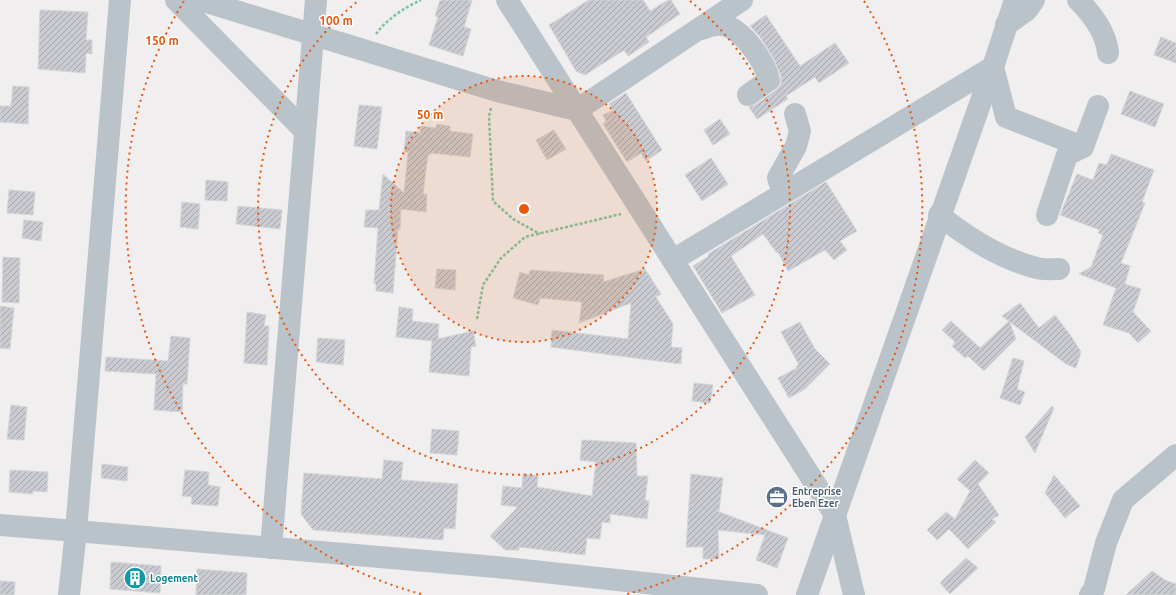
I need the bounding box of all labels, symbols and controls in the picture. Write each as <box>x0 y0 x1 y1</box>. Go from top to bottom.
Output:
text: 100 m <box>319 14 353 27</box>
text: 150 m <box>145 34 179 47</box>
text: 50 m <box>417 108 443 121</box>
centre of rings <box>517 202 531 216</box>
office icon: Entreprise Eben Ezer <box>764 484 790 510</box>
place label: Entreprise Eben Ezer <box>792 486 842 509</box>
building icon: Logement <box>122 565 148 591</box>
place label: Logement <box>150 573 198 584</box>

